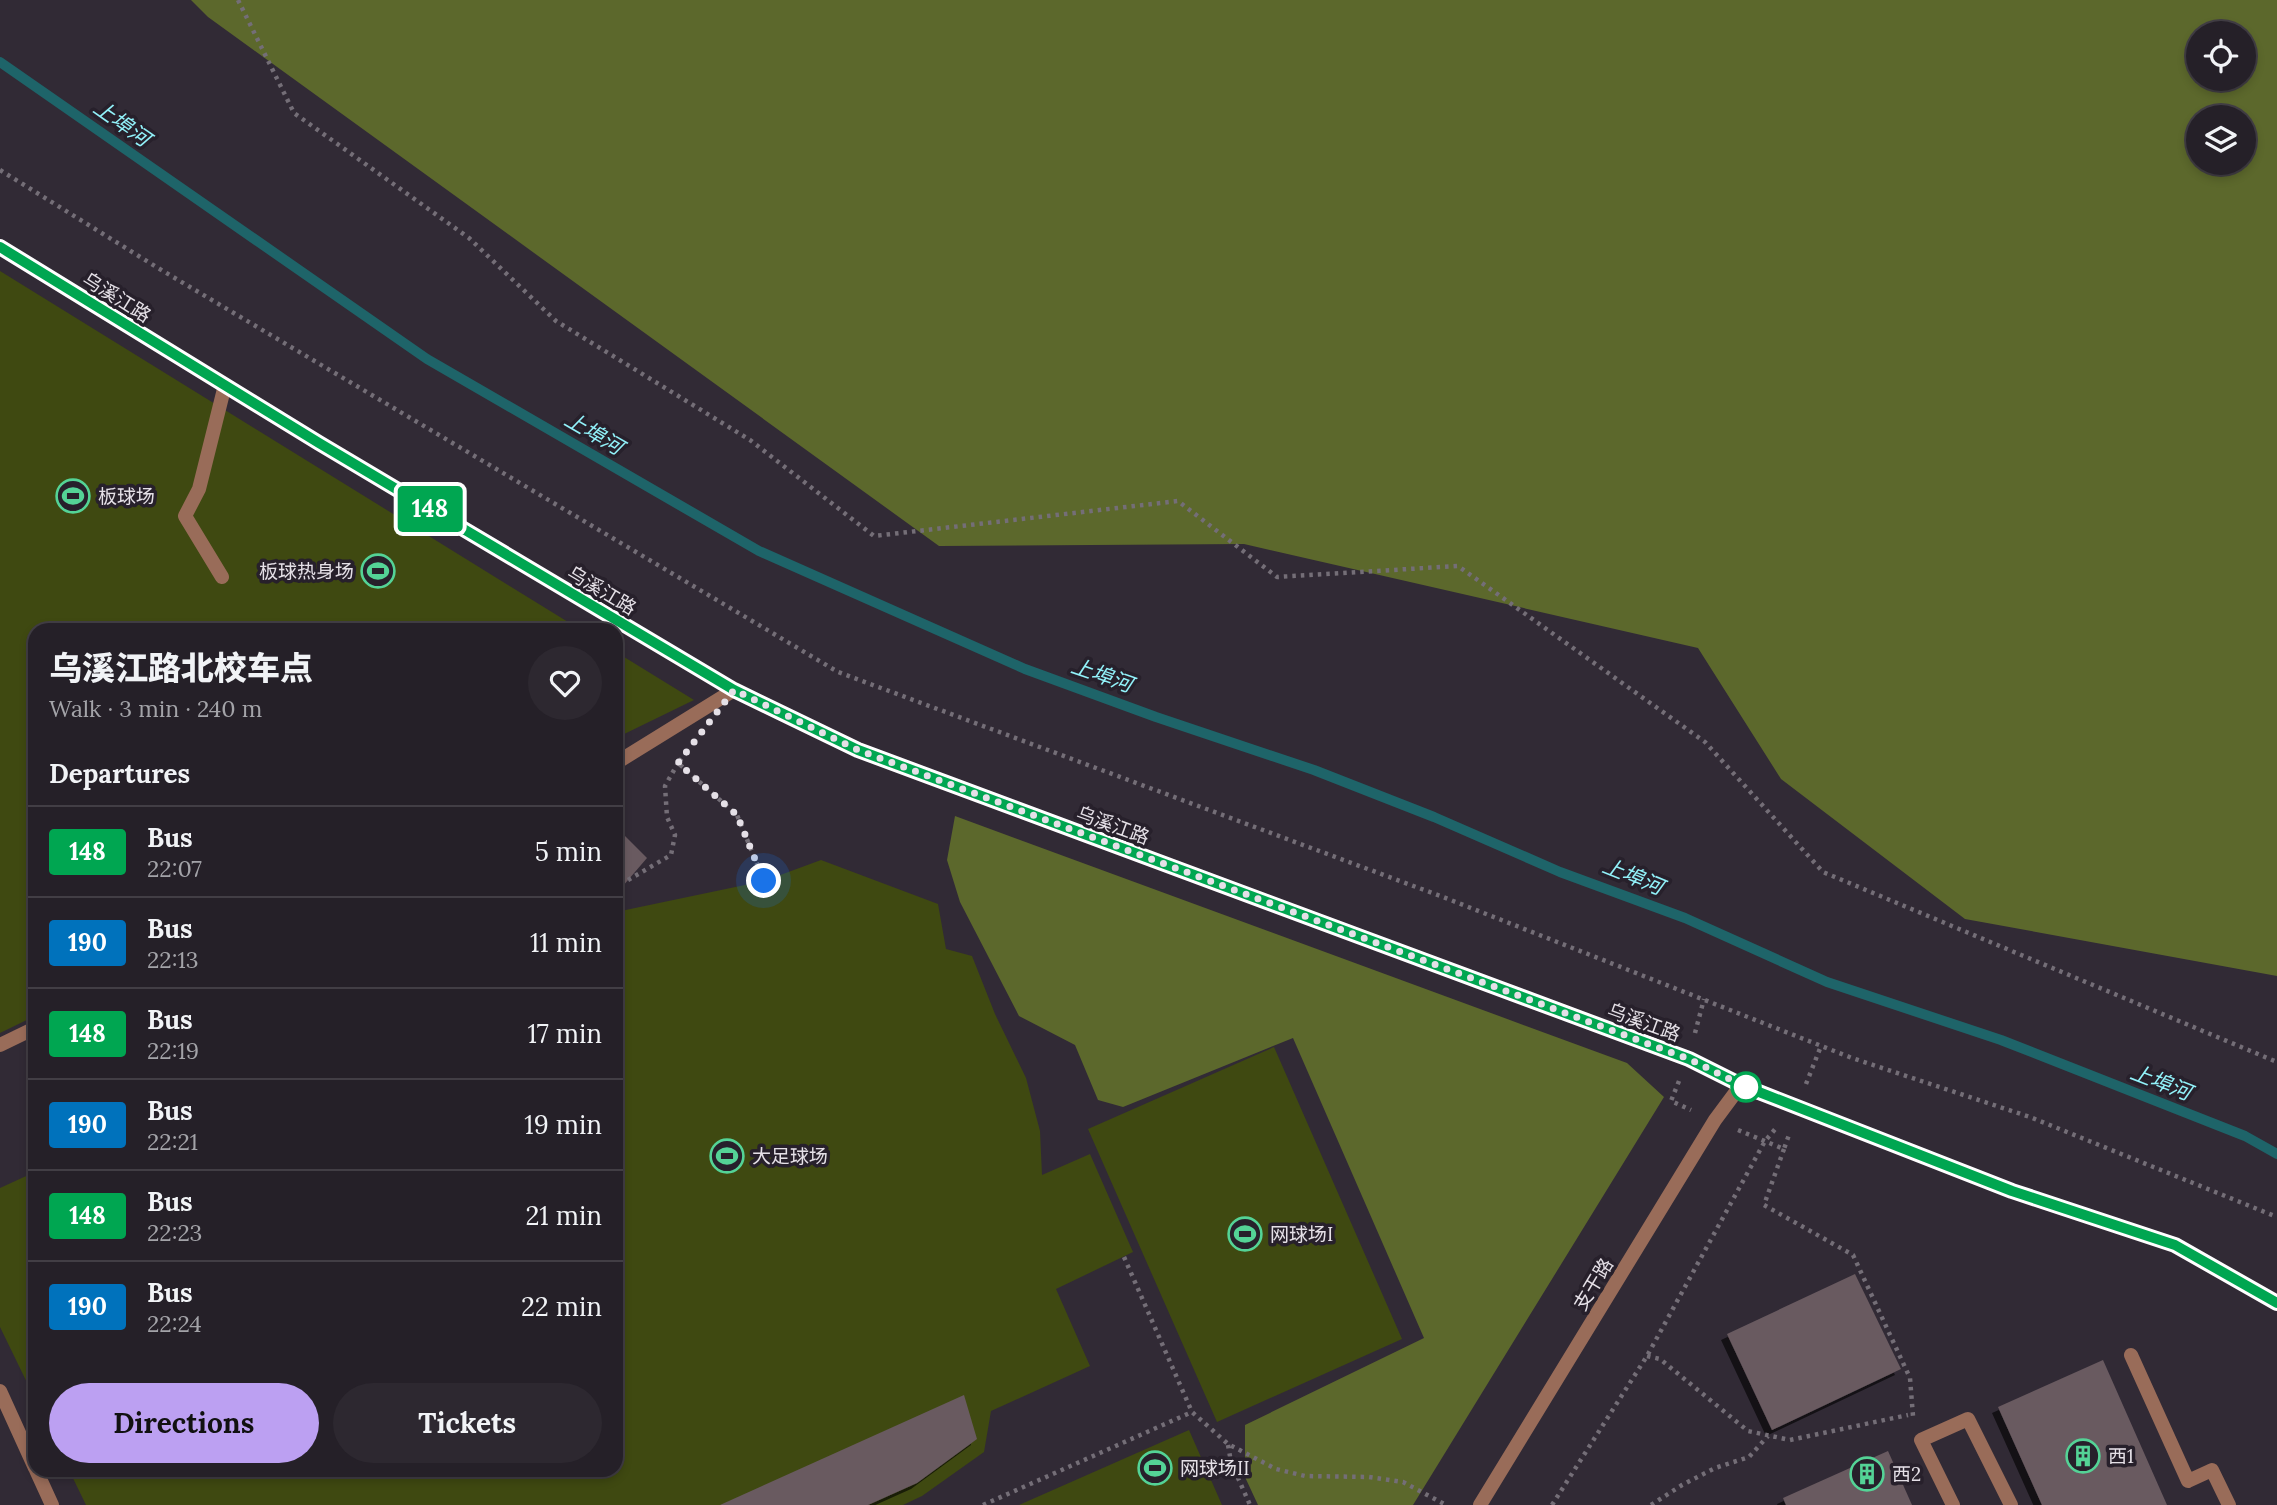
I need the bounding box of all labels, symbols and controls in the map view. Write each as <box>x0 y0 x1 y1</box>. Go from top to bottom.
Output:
map controls <box>2186 21 2256 175</box>
button: locate <box>2186 21 2256 91</box>
water label: 上埠河 <box>88 94 159 154</box>
button: layers <box>2186 105 2256 175</box>
street label: 乌溪江路 <box>78 267 156 327</box>
water label: 上埠河 <box>560 406 631 462</box>
sports icon: 板球场 <box>54 477 92 515</box>
place label: 板球场 <box>98 484 155 508</box>
line badge: 148 <box>390 486 470 532</box>
text: 148 <box>412 493 448 524</box>
sports icon: 板球热身场 <box>359 552 397 590</box>
place label: 板球热身场 <box>259 559 354 583</box>
street label: 乌溪江路 <box>563 560 641 620</box>
button: heart <box>528 646 602 720</box>
text: 乌溪江路北校车点 <box>49 647 313 689</box>
water label: 上埠河 <box>1068 652 1140 699</box>
text: Walk · 3 min · 240 m <box>49 694 262 723</box>
text: Departures <box>49 757 190 790</box>
street label: 乌溪江路 <box>1073 801 1153 849</box>
text: Bus <box>147 821 193 854</box>
text: 5 min <box>535 835 602 868</box>
text: 148 <box>69 836 106 867</box>
water label: 上埠河 <box>1599 852 1671 902</box>
text: 22:07 <box>147 854 202 883</box>
your location <box>746 863 781 898</box>
text: Bus <box>147 912 193 945</box>
text: 11 min <box>530 926 602 959</box>
text: 190 <box>68 927 107 958</box>
text: 22:13 <box>147 945 199 974</box>
street label: 乌溪江路 <box>1604 998 1684 1046</box>
text: Bus <box>147 1003 193 1036</box>
text: 17 min <box>527 1017 602 1050</box>
text: 148 <box>69 1018 106 1049</box>
text: 22:19 <box>147 1036 199 1065</box>
water label: 上埠河 <box>2127 1058 2199 1107</box>
unlabelled marker <box>1731 1072 1761 1102</box>
text: Bus <box>147 1094 193 1127</box>
text: 19 min <box>524 1108 602 1141</box>
text: 190 <box>68 1109 107 1140</box>
text: 22:21 <box>147 1127 198 1156</box>
sports icon: 大足球场 <box>708 1137 746 1175</box>
place label: 大足球场 <box>752 1144 828 1168</box>
text: Bus <box>147 1185 193 1218</box>
text: 21 min <box>525 1199 602 1232</box>
text: 148 <box>69 1200 106 1231</box>
sports icon: 网球场I <box>1226 1215 1264 1253</box>
text: 22:23 <box>147 1218 202 1247</box>
place label: 网球场I <box>1270 1222 1333 1246</box>
street label: 支干路 <box>1568 1253 1618 1315</box>
text: Bus <box>147 1276 193 1309</box>
text: 22 min <box>521 1290 602 1323</box>
text: 190 <box>68 1291 107 1322</box>
text: 22:24 <box>147 1309 202 1338</box>
button: Directions <box>49 1383 319 1463</box>
button: Tickets <box>333 1383 602 1463</box>
building icon: 西1 <box>2064 1437 2102 1475</box>
place label: 西1 <box>2108 1444 2134 1468</box>
sports icon: 网球场II <box>1136 1449 1174 1487</box>
building icon: 西2 <box>1848 1455 1886 1493</box>
place label: 网球场II <box>1180 1456 1250 1480</box>
place label: 西2 <box>1892 1462 1921 1486</box>

